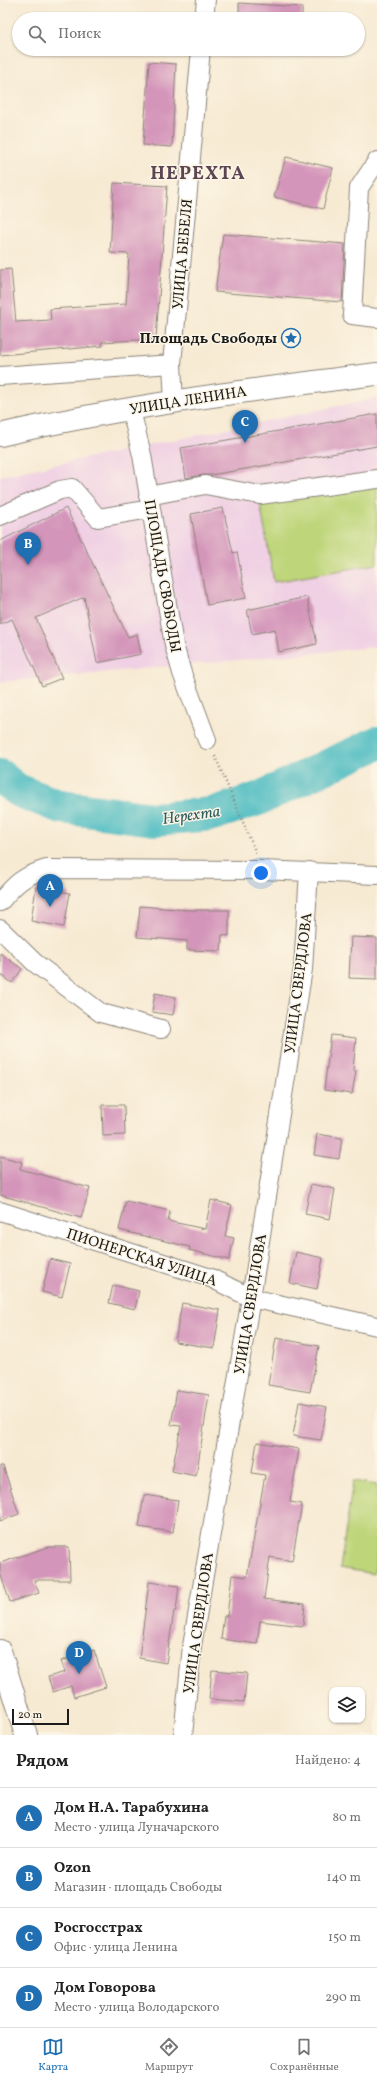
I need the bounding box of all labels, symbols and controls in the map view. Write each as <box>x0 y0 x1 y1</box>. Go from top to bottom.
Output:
search box <box>12 12 365 56</box>
icon: search <box>26 23 48 45</box>
text: Поиск <box>58 24 101 45</box>
district label: НЕРЕХТА <box>150 161 246 187</box>
street label: УЛИЦА БЕБЕЛЯ <box>168 198 199 310</box>
place icon: Площадь Свободы <box>280 327 302 349</box>
place label: Площадь Свободы <box>140 329 277 350</box>
street label: УЛИЦА ЛЕНИНА <box>128 382 249 421</box>
pin: C <box>232 410 258 443</box>
street label: ПЛОЩАДЬ СВОБОДЫ <box>138 498 185 655</box>
pin: B <box>15 532 41 565</box>
water label: Нерехта <box>161 801 222 831</box>
your location <box>251 863 271 883</box>
pin: A <box>37 874 63 907</box>
street label: УЛИЦА СВЕРДЛОВА <box>280 911 319 1055</box>
street label: ПИОНЕРСКАЯ УЛИЦА <box>63 1224 220 1293</box>
street label: УЛИЦА СВЕРДЛОВА <box>230 1232 273 1376</box>
street label: УЛИЦА СВЕРДЛОВА <box>179 1551 220 1695</box>
pin: D <box>66 1641 92 1674</box>
map controls <box>329 1687 365 1723</box>
button: layers <box>329 1687 365 1723</box>
scale bar <box>12 1707 69 1726</box>
text: 20 m <box>18 1708 42 1723</box>
text: Рядом <box>16 1750 69 1773</box>
text: Найдено: 4 <box>295 1752 361 1770</box>
text: Дом Н.А. Тарабухина <box>54 1798 209 1819</box>
text: A <box>24 1809 34 1827</box>
text: 80 m <box>332 1809 361 1827</box>
text: Место · улица Луначарского <box>54 1819 219 1837</box>
text: Ozon <box>54 1858 91 1879</box>
text: B <box>25 1869 33 1887</box>
text: 140 m <box>327 1869 361 1887</box>
text: Магазин · площадь Свободы <box>54 1879 222 1897</box>
text: Росгосстрах <box>54 1918 143 1939</box>
text: C <box>25 1929 33 1947</box>
text: 150 m <box>328 1929 361 1947</box>
text: Офис · улица Ленина <box>54 1939 178 1957</box>
text: Дом Говорова <box>54 1978 156 1999</box>
text: D <box>24 1989 34 2007</box>
text: 290 m <box>325 1989 361 2007</box>
text: Место · улица Володарского <box>54 1999 219 2017</box>
tab: Карта <box>38 2036 68 2075</box>
tab: Маршрут <box>145 2036 193 2075</box>
tab: Сохранённые <box>270 2036 339 2075</box>

